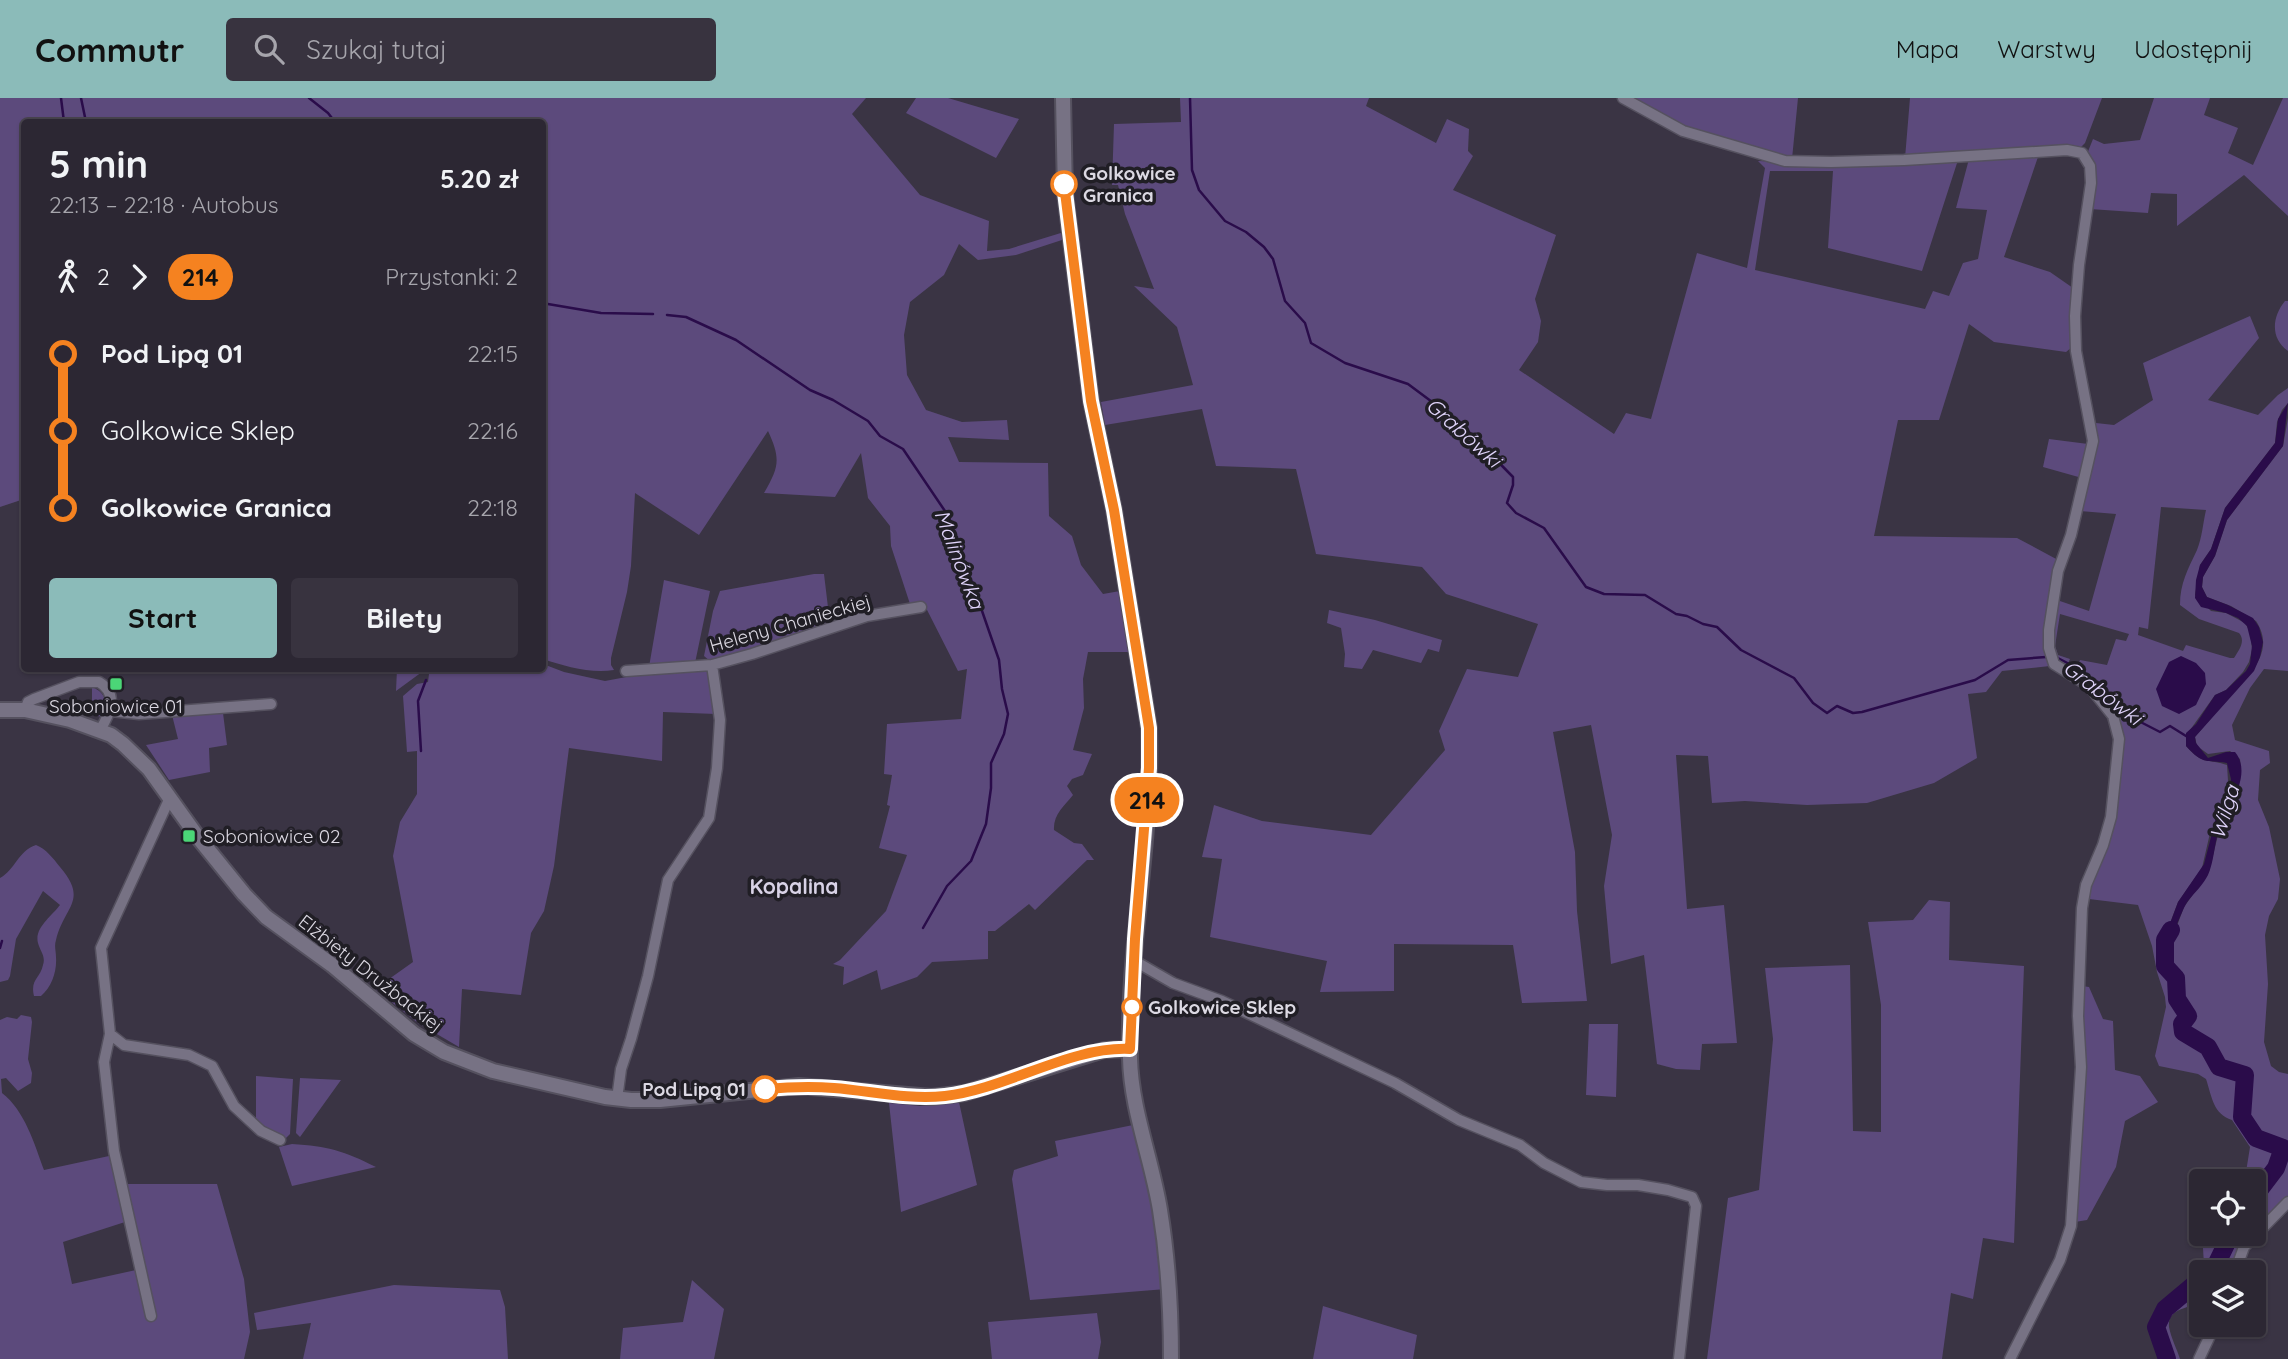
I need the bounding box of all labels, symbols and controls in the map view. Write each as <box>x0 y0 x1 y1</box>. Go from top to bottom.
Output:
search box <box>226 18 716 81</box>
text: Commutr <box>35 29 184 70</box>
icon: search <box>250 30 288 68</box>
text: Szukaj tutaj <box>306 33 447 66</box>
text: Mapa <box>1896 34 1959 64</box>
text: Warstwy <box>1997 34 2096 64</box>
text: Udostępnij <box>2134 34 2253 64</box>
text: 5 min <box>49 140 148 188</box>
place label: Golkowice Granica <box>1083 161 1176 207</box>
text: 5.20 zł <box>440 162 518 195</box>
marker: Golkowice Granica <box>1051 171 1077 197</box>
text: 22:13 – 22:18 · Autobus <box>49 190 279 219</box>
icon: walk <box>49 258 87 296</box>
icon: forward <box>120 258 158 296</box>
text: 2 <box>97 262 110 291</box>
text: 214 <box>182 262 219 292</box>
text: Przystanki: 2 <box>385 262 518 291</box>
text: Pod Lipą 01 <box>101 337 243 370</box>
text: 22:15 <box>467 339 518 368</box>
water label: Grabówki <box>1421 392 1509 474</box>
text: Golkowice Sklep <box>101 414 295 447</box>
text: 22:16 <box>467 416 518 445</box>
text: Golkowice Granica <box>101 491 332 524</box>
text: 22:18 <box>467 493 518 522</box>
water label: Malinówka <box>929 506 991 613</box>
button: Start <box>49 578 277 658</box>
button: Bilety <box>291 578 518 658</box>
street label: Heleny Chanieckiej <box>707 588 873 658</box>
water label: Grabówki <box>2058 654 2150 732</box>
marker: Soboniowice 01 <box>108 676 124 692</box>
place label: Soboniowice 01 <box>49 694 183 718</box>
line badge: 214 <box>1107 777 1187 823</box>
water label: Wilga <box>2204 781 2245 842</box>
text: 214 <box>1128 785 1166 815</box>
place label: Soboniowice 02 <box>203 824 341 848</box>
marker: Soboniowice 02 <box>181 828 197 844</box>
district label: Kopalina <box>749 873 839 899</box>
street label: Elżbiety Drużbackiej <box>294 909 448 1037</box>
place label: Golkowice Sklep <box>1148 995 1296 1019</box>
marker: Golkowice Sklep <box>1122 997 1142 1017</box>
marker: Pod Lipą 01 <box>752 1076 778 1102</box>
place label: Pod Lipą 01 <box>642 1077 746 1101</box>
map controls <box>2189 1169 2266 1337</box>
button: locate <box>2189 1169 2266 1246</box>
button: layers <box>2189 1260 2266 1337</box>

